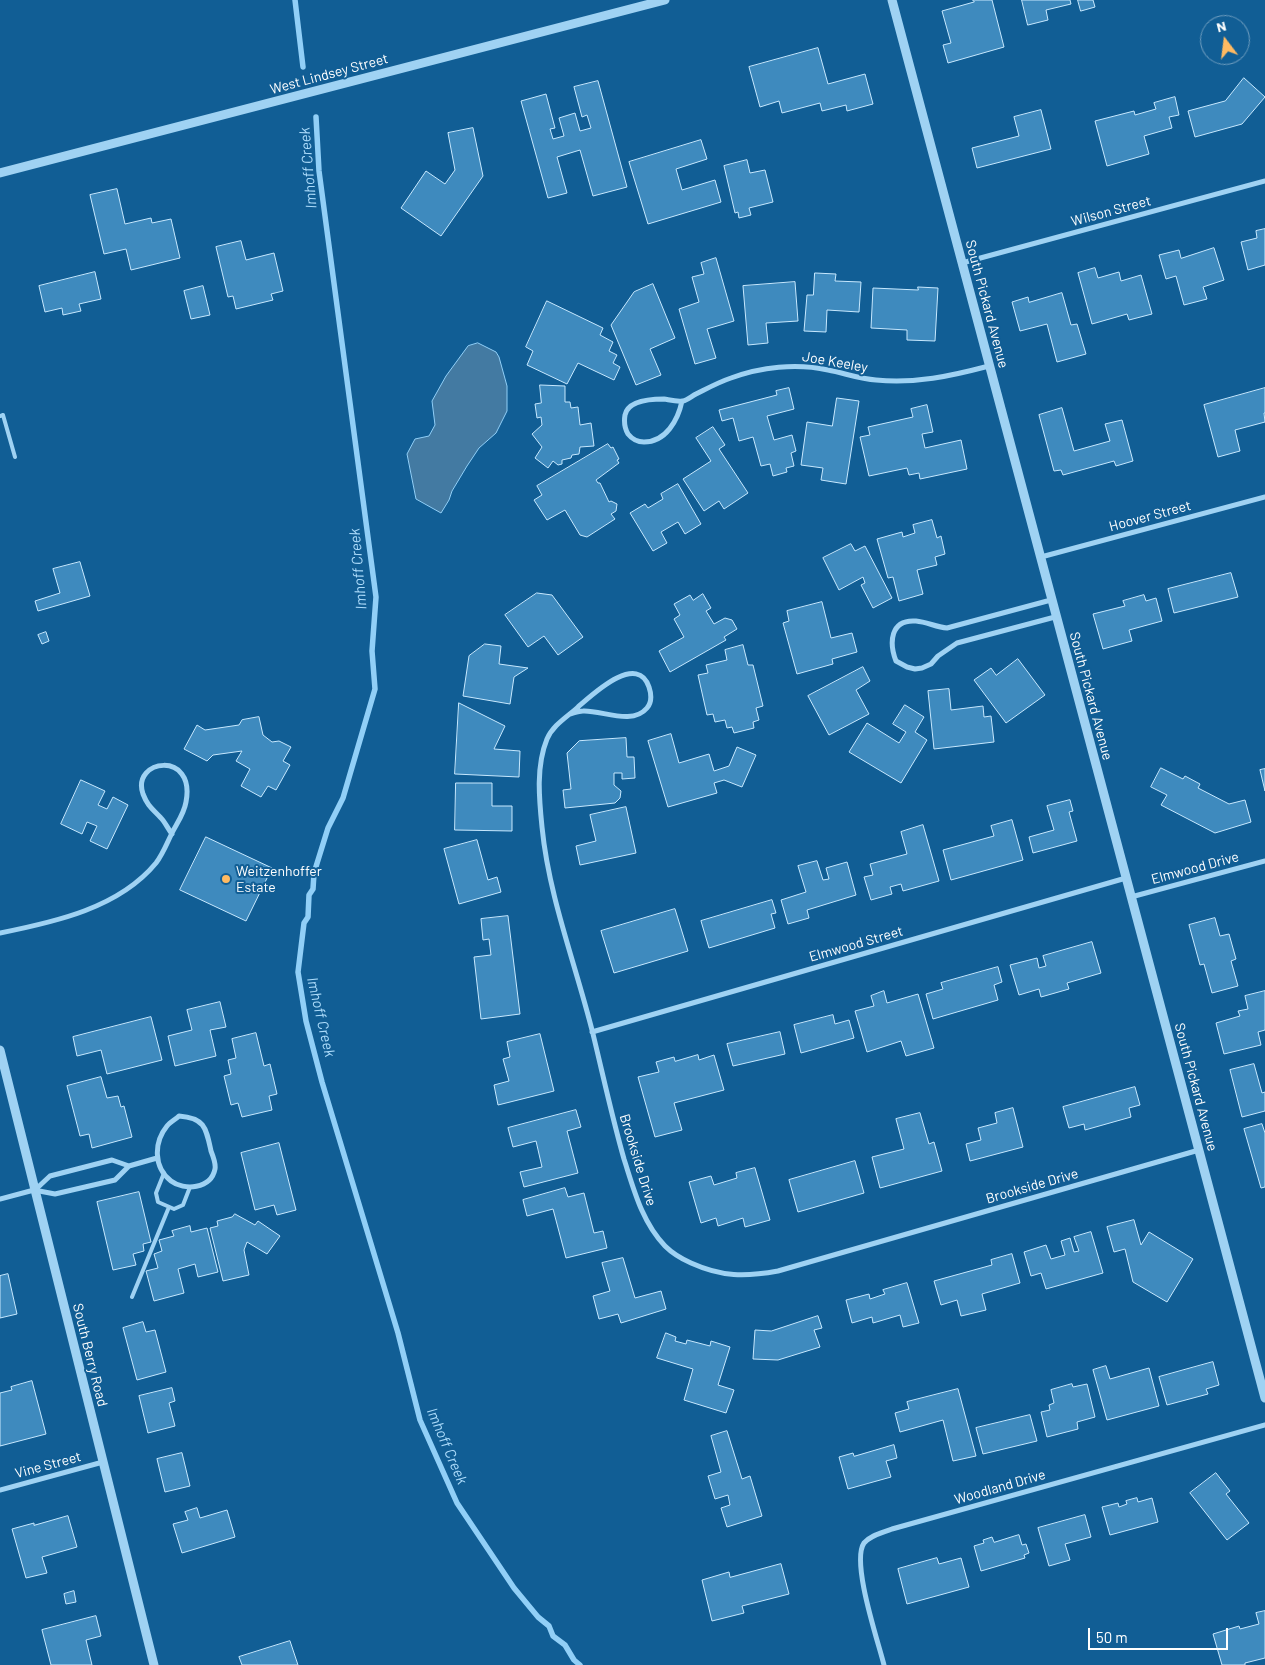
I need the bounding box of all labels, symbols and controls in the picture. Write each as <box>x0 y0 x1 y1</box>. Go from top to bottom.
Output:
north arrow <box>1200 15 1250 65</box>
text: N <box>1215 17 1228 35</box>
street label: West Lindsey Street <box>268 50 390 98</box>
water label: Imhoff Creek <box>295 127 321 209</box>
street label: Wilson Street <box>1069 192 1153 230</box>
street label: South Pickard Avenue <box>962 238 1012 370</box>
street label: Joe Keeley <box>801 348 869 376</box>
street label: Hoover Street <box>1107 497 1193 535</box>
water label: Imhoff Creek <box>345 528 371 610</box>
street label: South Pickard Avenue <box>1066 630 1116 762</box>
street label: Elmwood Drive <box>1149 848 1241 888</box>
place label: Weitzenhoffer Estate <box>236 863 322 896</box>
marker: Weitzenhoffer Estate <box>220 873 232 885</box>
street label: Elmwood Street <box>807 923 905 965</box>
water label: Imhoff Creek <box>303 975 339 1059</box>
street label: South Pickard Avenue <box>1171 1021 1221 1153</box>
street label: Brookside Drive <box>616 1112 660 1208</box>
street label: Brookside Drive <box>984 1165 1080 1207</box>
street label: South Berry Road <box>69 1302 111 1408</box>
water label: Imhoff Creek <box>423 1405 471 1487</box>
street label: Vine Street <box>13 1448 83 1482</box>
street label: Woodland Drive <box>953 1466 1047 1508</box>
scale bar <box>1090 1618 1230 1650</box>
text: 50 m <box>1096 1628 1128 1646</box>

